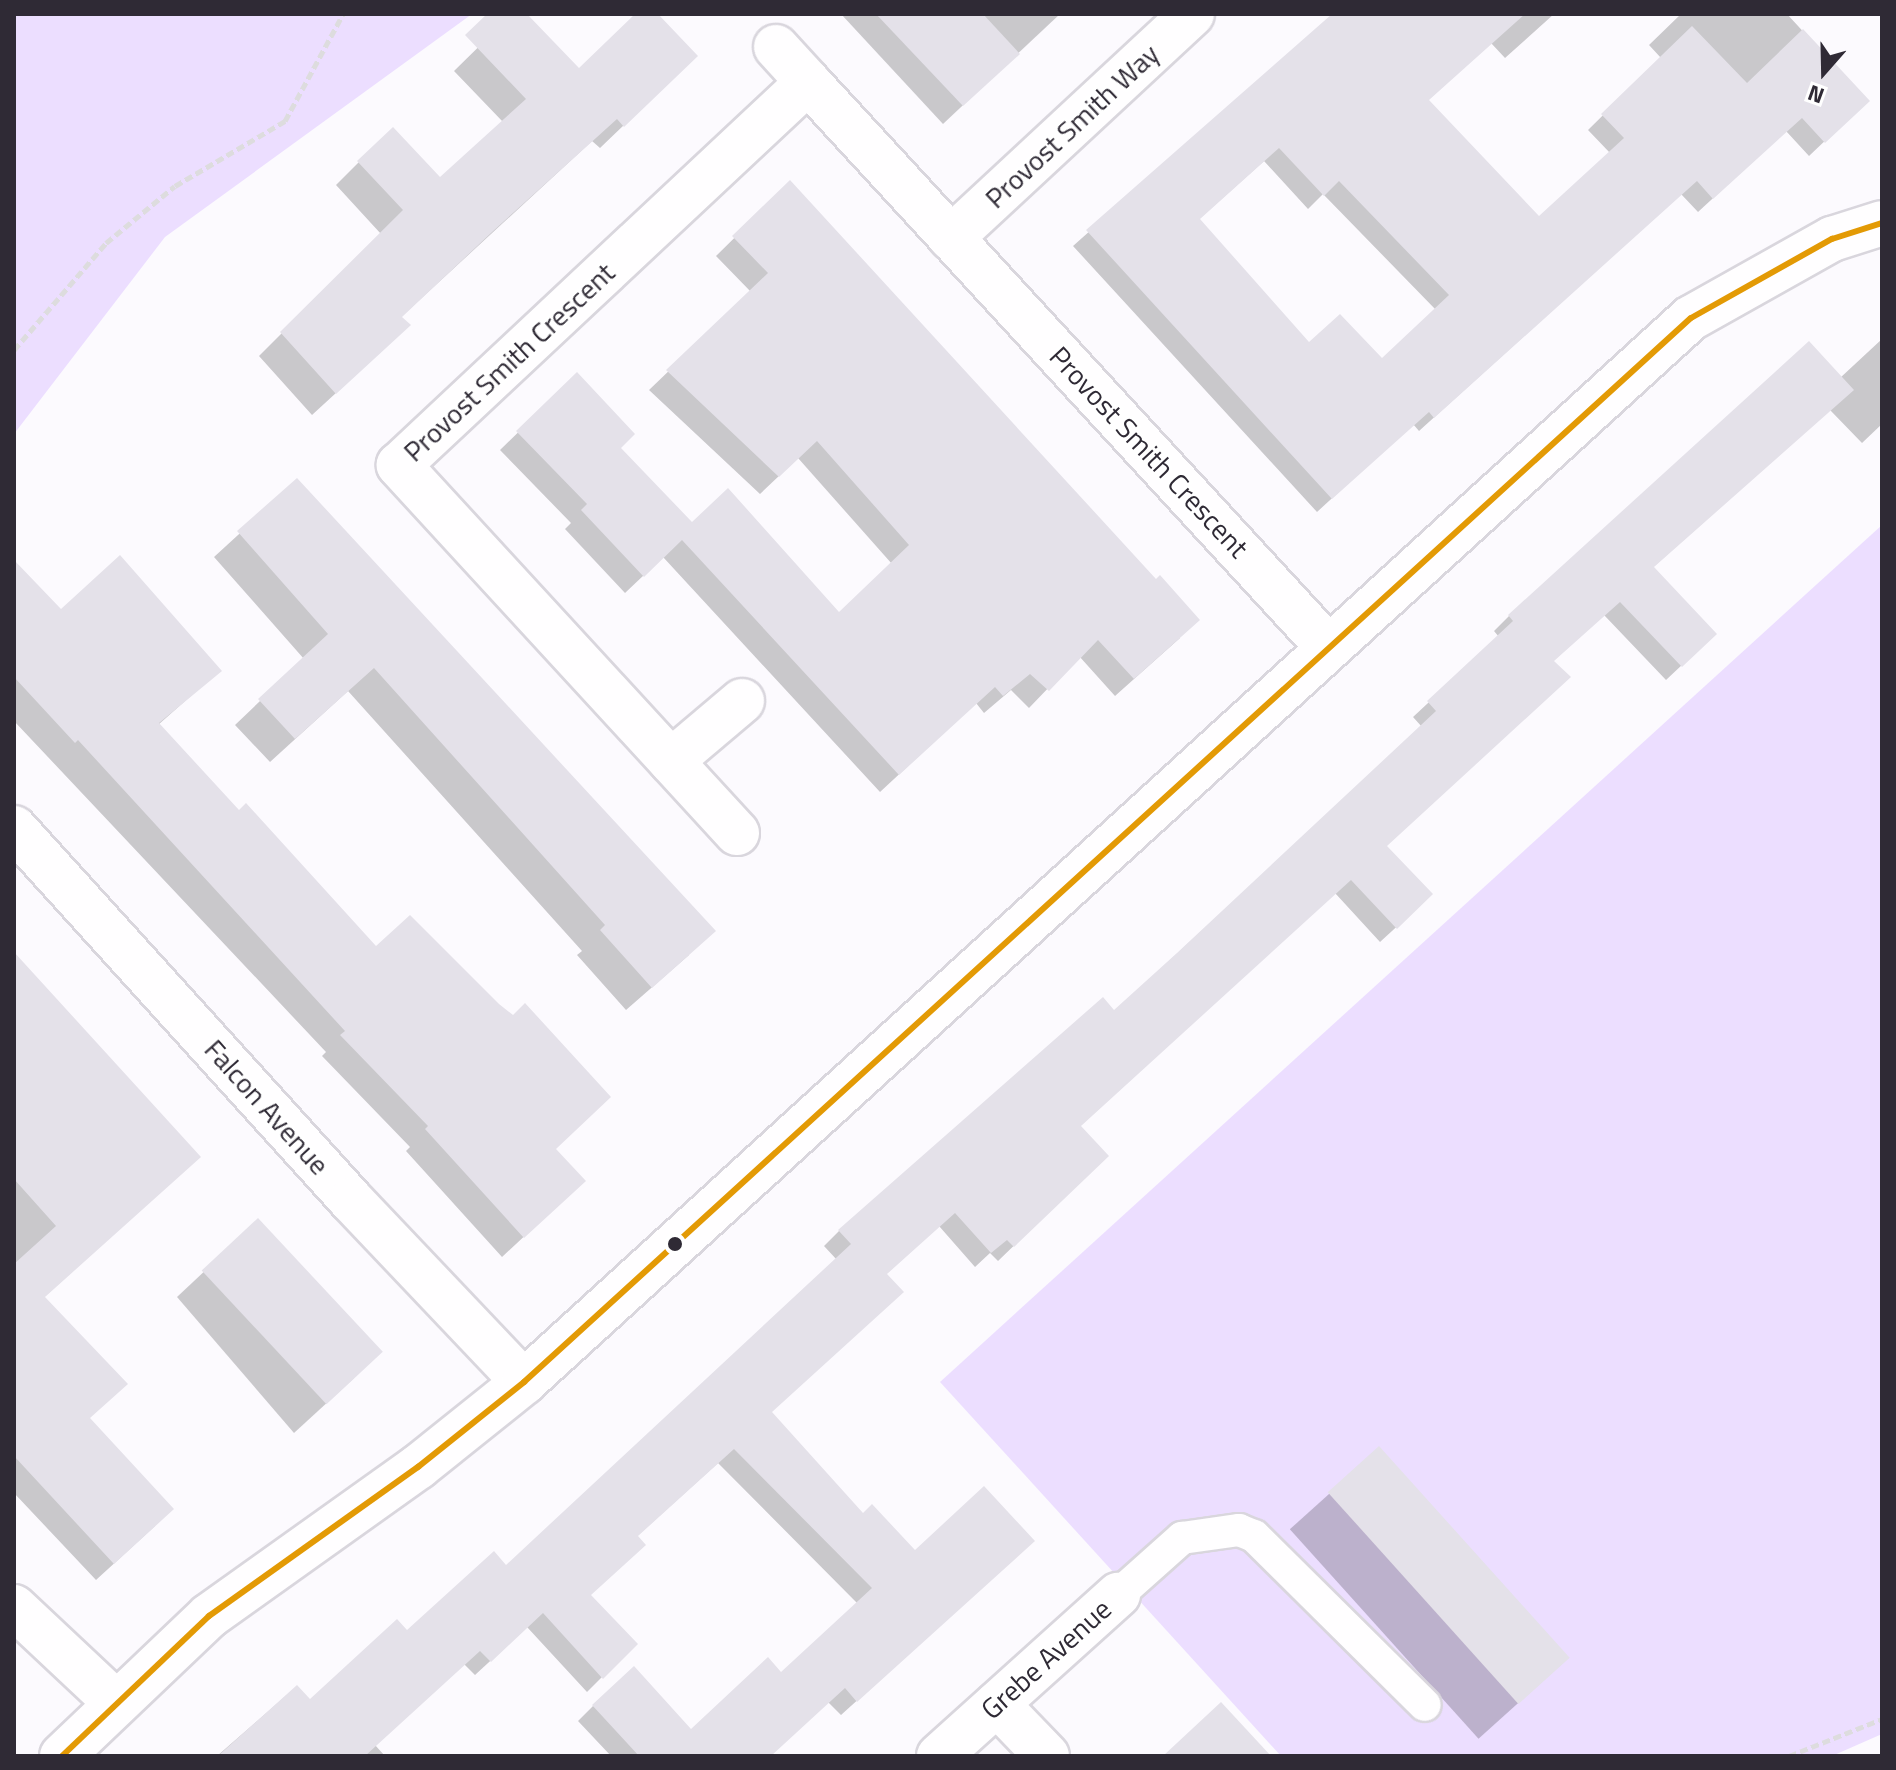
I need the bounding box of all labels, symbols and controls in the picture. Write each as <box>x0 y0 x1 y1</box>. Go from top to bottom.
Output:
north arrow <box>1784 32 1864 112</box>
street label: Provost Smith Way <box>978 37 1166 215</box>
text: N <box>1803 76 1829 113</box>
street label: Provost Smith Crescent <box>397 256 621 468</box>
street label: Provost Smith Crescent <box>1043 340 1255 564</box>
street label: Falcon Avenue <box>198 1033 336 1181</box>
unlabelled marker <box>667 1236 683 1252</box>
street label: Grebe Avenue <box>974 1592 1118 1726</box>

